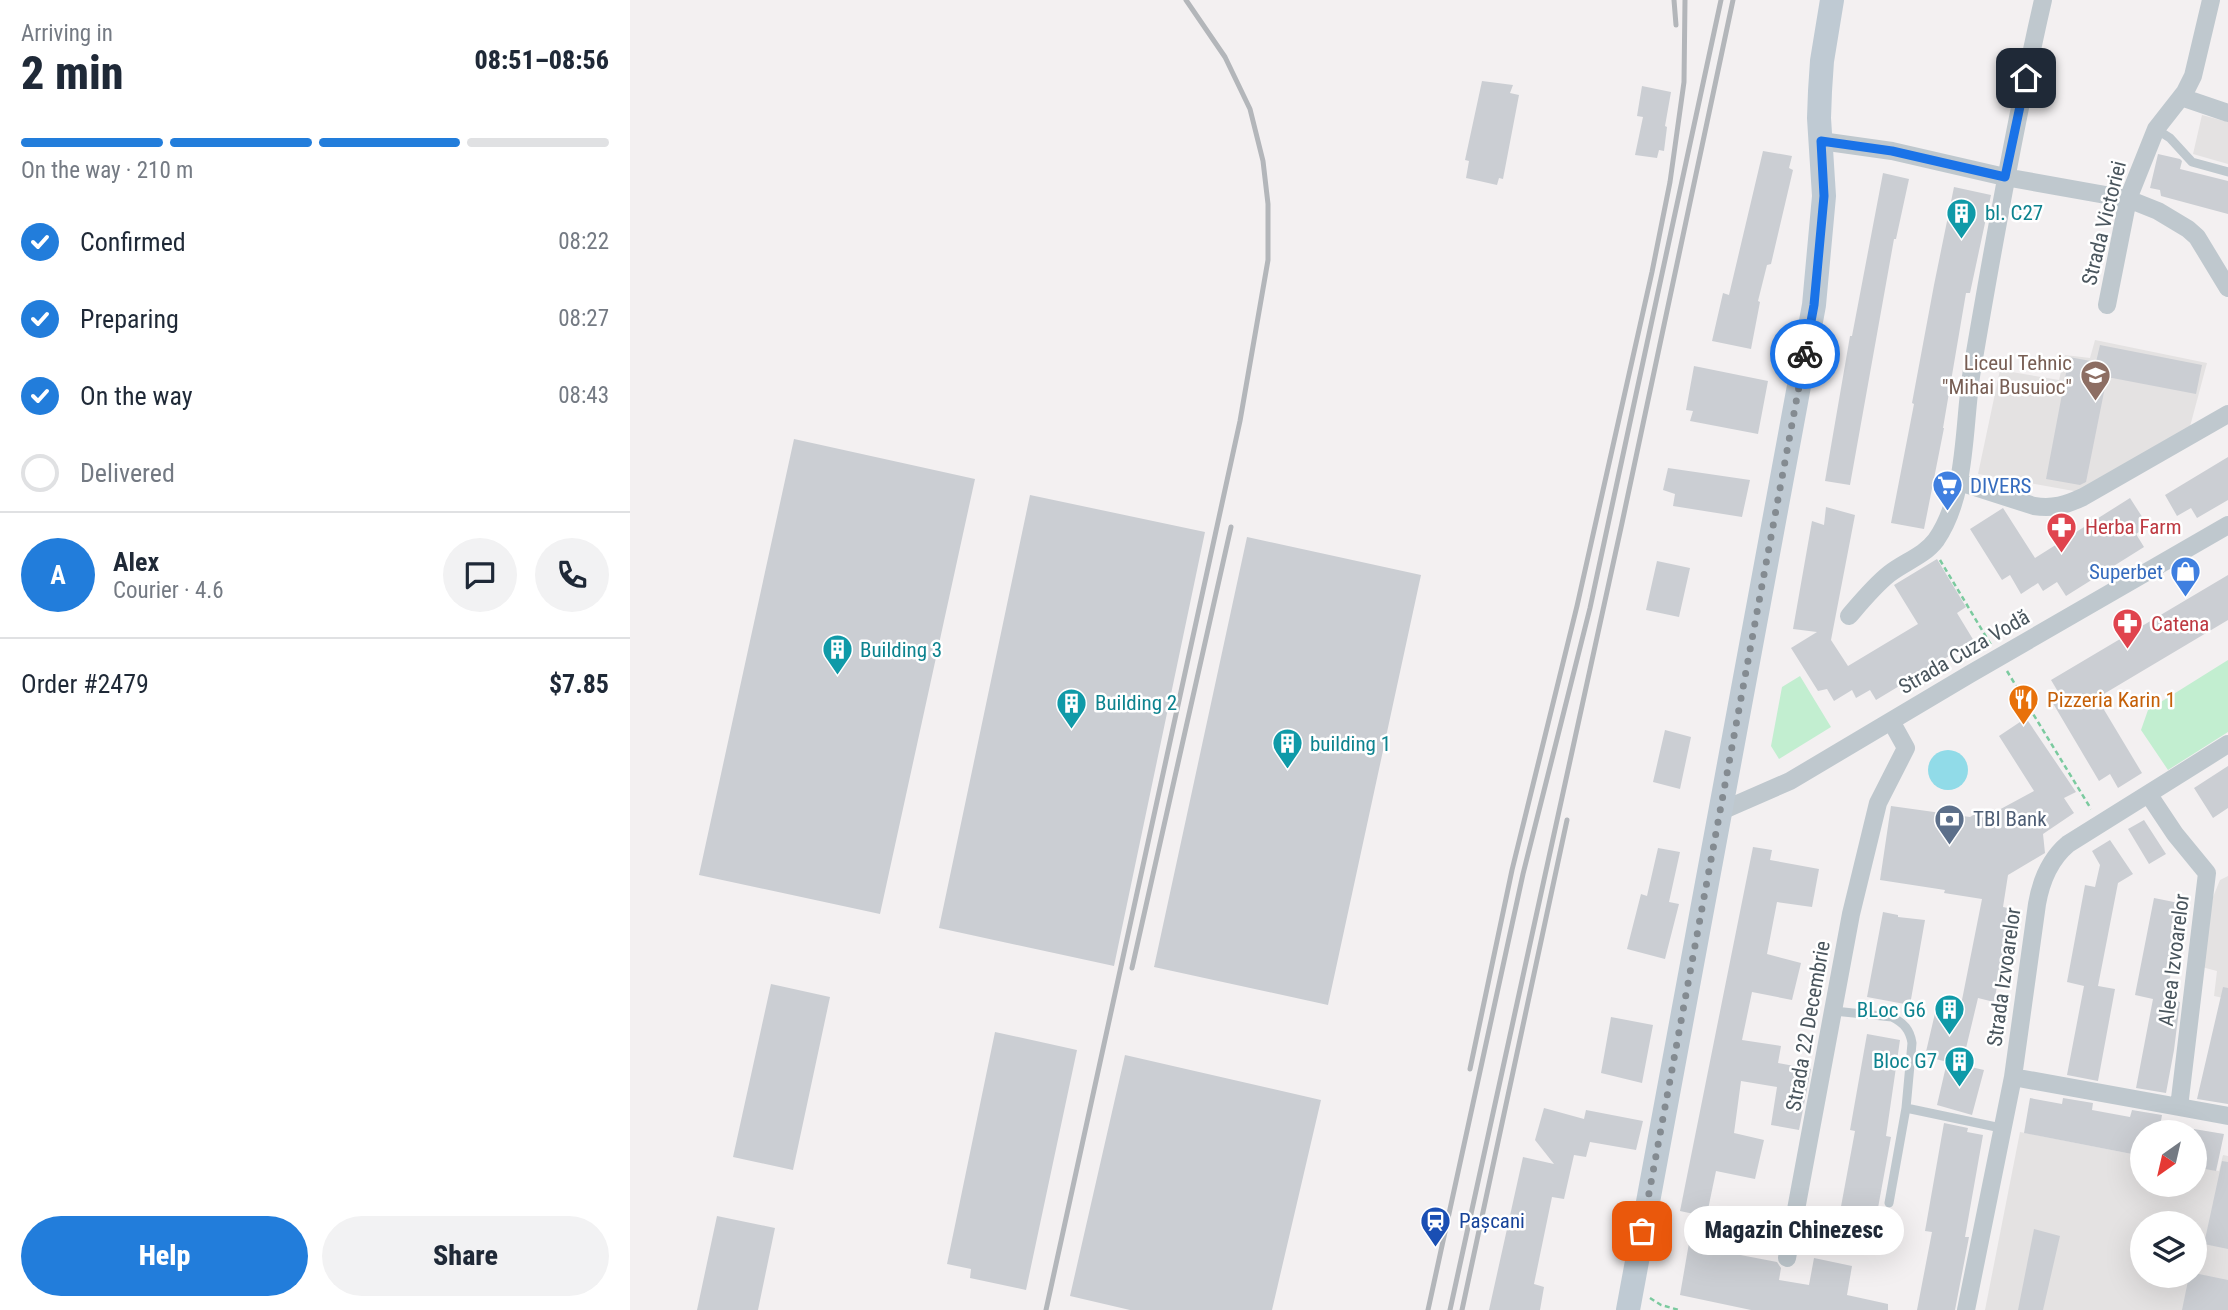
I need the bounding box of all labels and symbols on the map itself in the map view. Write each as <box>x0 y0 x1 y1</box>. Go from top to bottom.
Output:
pin <box>1996 48 2056 108</box>
street label: Strada Victoriei <box>2077 158 2131 288</box>
building icon: bl. C27 <box>1945 196 1979 240</box>
place label: bl. C27 <box>1985 201 2043 225</box>
courier <box>1770 319 1840 389</box>
place label: Liceul Tehnic "Mihai Busuioc" <box>1942 351 2072 399</box>
school or university icon: Liceul Tehnic "Mihai Busuioc" <box>2078 358 2112 402</box>
supermarket icon: DIVERS <box>1930 469 1964 513</box>
place label: DIVERS <box>1970 474 2032 498</box>
pharmacy icon: Herba Farm <box>2045 510 2079 554</box>
place label: Herba Farm <box>2085 515 2182 539</box>
shop icon: Superbet <box>2169 555 2203 599</box>
place label: Superbet <box>2089 560 2163 584</box>
street label: Strada Cuza Vodă <box>1894 605 2034 699</box>
pharmacy icon: Catena <box>2111 607 2145 651</box>
place label: Catena <box>2151 612 2209 636</box>
building icon: Building 3 <box>820 633 854 677</box>
place label: Building 3 <box>860 638 942 662</box>
restaurant icon: Pizzeria Karin 1 <box>2007 683 2041 727</box>
building icon: Building 2 <box>1055 686 1089 730</box>
place label: Pizzeria Karin 1 <box>2047 688 2176 712</box>
place label: Building 2 <box>1095 691 1177 715</box>
building icon: building 1 <box>1270 727 1304 771</box>
place label: building 1 <box>1310 732 1391 756</box>
bank icon: TBI Bank <box>1933 802 1967 846</box>
place label: TBI Bank <box>1973 807 2047 831</box>
street label: Aleea Izvoarelor <box>2154 892 2194 1028</box>
street label: Strada Izvoarelor <box>1982 906 2026 1048</box>
street label: Strada 22 Decembrie <box>1781 939 1835 1113</box>
building icon: BLoc G6 <box>1932 993 1966 1037</box>
place label: BLoc G6 <box>1857 998 1926 1022</box>
building icon: Bloc G7 <box>1943 1044 1977 1088</box>
place label: Bloc G7 <box>1873 1049 1937 1073</box>
north arrow <box>2130 1120 2207 1197</box>
pin <box>1612 1201 1672 1261</box>
station icon: Pașcani <box>1419 1204 1453 1248</box>
callout: Magazin Chinezesc <box>1684 1206 1904 1256</box>
place label: Pașcani <box>1459 1209 1525 1233</box>

